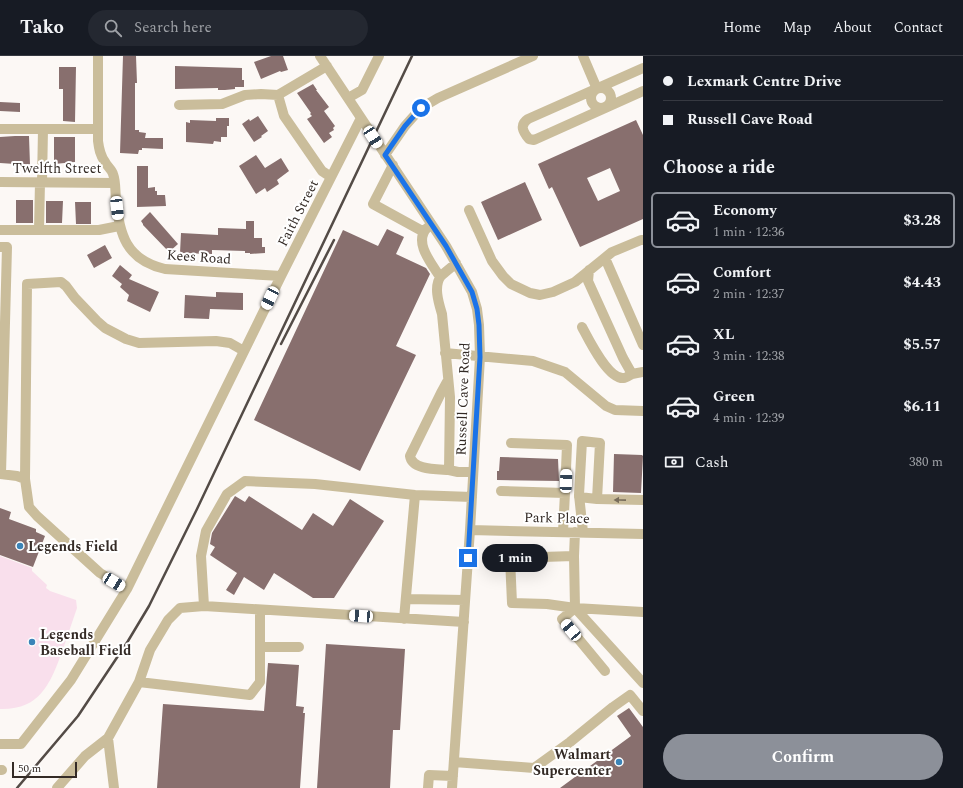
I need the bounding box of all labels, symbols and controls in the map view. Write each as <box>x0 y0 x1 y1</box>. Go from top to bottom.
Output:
search box <box>88 10 368 46</box>
text: Tako <box>20 13 64 42</box>
text: Search here <box>134 16 212 39</box>
icon: search <box>102 17 124 39</box>
text: Home <box>723 17 761 38</box>
text: Map <box>783 17 811 38</box>
text: About <box>833 17 872 38</box>
text: Contact <box>894 17 943 38</box>
text: Lexmark Centre Drive <box>687 70 842 93</box>
route start <box>412 99 430 117</box>
text: Russell Cave Road <box>687 108 813 131</box>
car <box>361 124 385 150</box>
text: Choose a ride <box>663 154 775 181</box>
street label: Twelfth Street <box>13 158 102 179</box>
street label: Faith Street <box>272 176 324 250</box>
car <box>110 195 124 221</box>
text: Economy <box>713 199 777 222</box>
icon: car <box>665 202 701 238</box>
text: $3.28 <box>903 209 941 232</box>
text: 1 min · 12:36 <box>713 222 785 242</box>
street label: Kees Road <box>166 244 232 270</box>
text: Comfort <box>713 261 771 284</box>
icon: car <box>665 264 701 300</box>
text: $4.43 <box>903 271 941 294</box>
text: 2 min · 12:37 <box>713 284 785 304</box>
car <box>259 285 281 311</box>
text: XL <box>713 323 734 346</box>
icon: car <box>665 326 701 362</box>
text: $5.57 <box>903 333 941 356</box>
street label: Russell Cave Road <box>451 342 475 456</box>
text: 3 min · 12:38 <box>713 346 785 366</box>
text: Green <box>713 385 755 408</box>
icon: car <box>665 388 701 424</box>
text: $6.11 <box>903 395 941 418</box>
text: 4 min · 12:39 <box>713 408 785 428</box>
icon: cash <box>663 451 685 473</box>
text: Cash <box>695 451 728 474</box>
text: 380 m <box>909 452 943 472</box>
car <box>560 469 572 493</box>
one-way arrow <box>613 497 626 503</box>
street label: Park Place <box>524 507 590 529</box>
place label: Legends Field <box>28 536 118 557</box>
marker: Legends Field <box>15 541 25 551</box>
callout: 1 min <box>482 544 548 572</box>
text: 1 min <box>498 548 532 568</box>
route end <box>459 549 477 567</box>
car <box>101 571 127 593</box>
car <box>349 609 373 623</box>
car <box>559 617 583 643</box>
place label: Legends Baseball Field <box>40 624 131 661</box>
marker: Legends Baseball Field <box>27 637 37 647</box>
button: Confirm <box>663 734 943 780</box>
place label: Walmart Supercenter <box>533 744 612 781</box>
marker: Walmart Supercenter <box>614 757 624 767</box>
scale bar <box>12 760 77 779</box>
text: 50 m <box>18 760 41 777</box>

